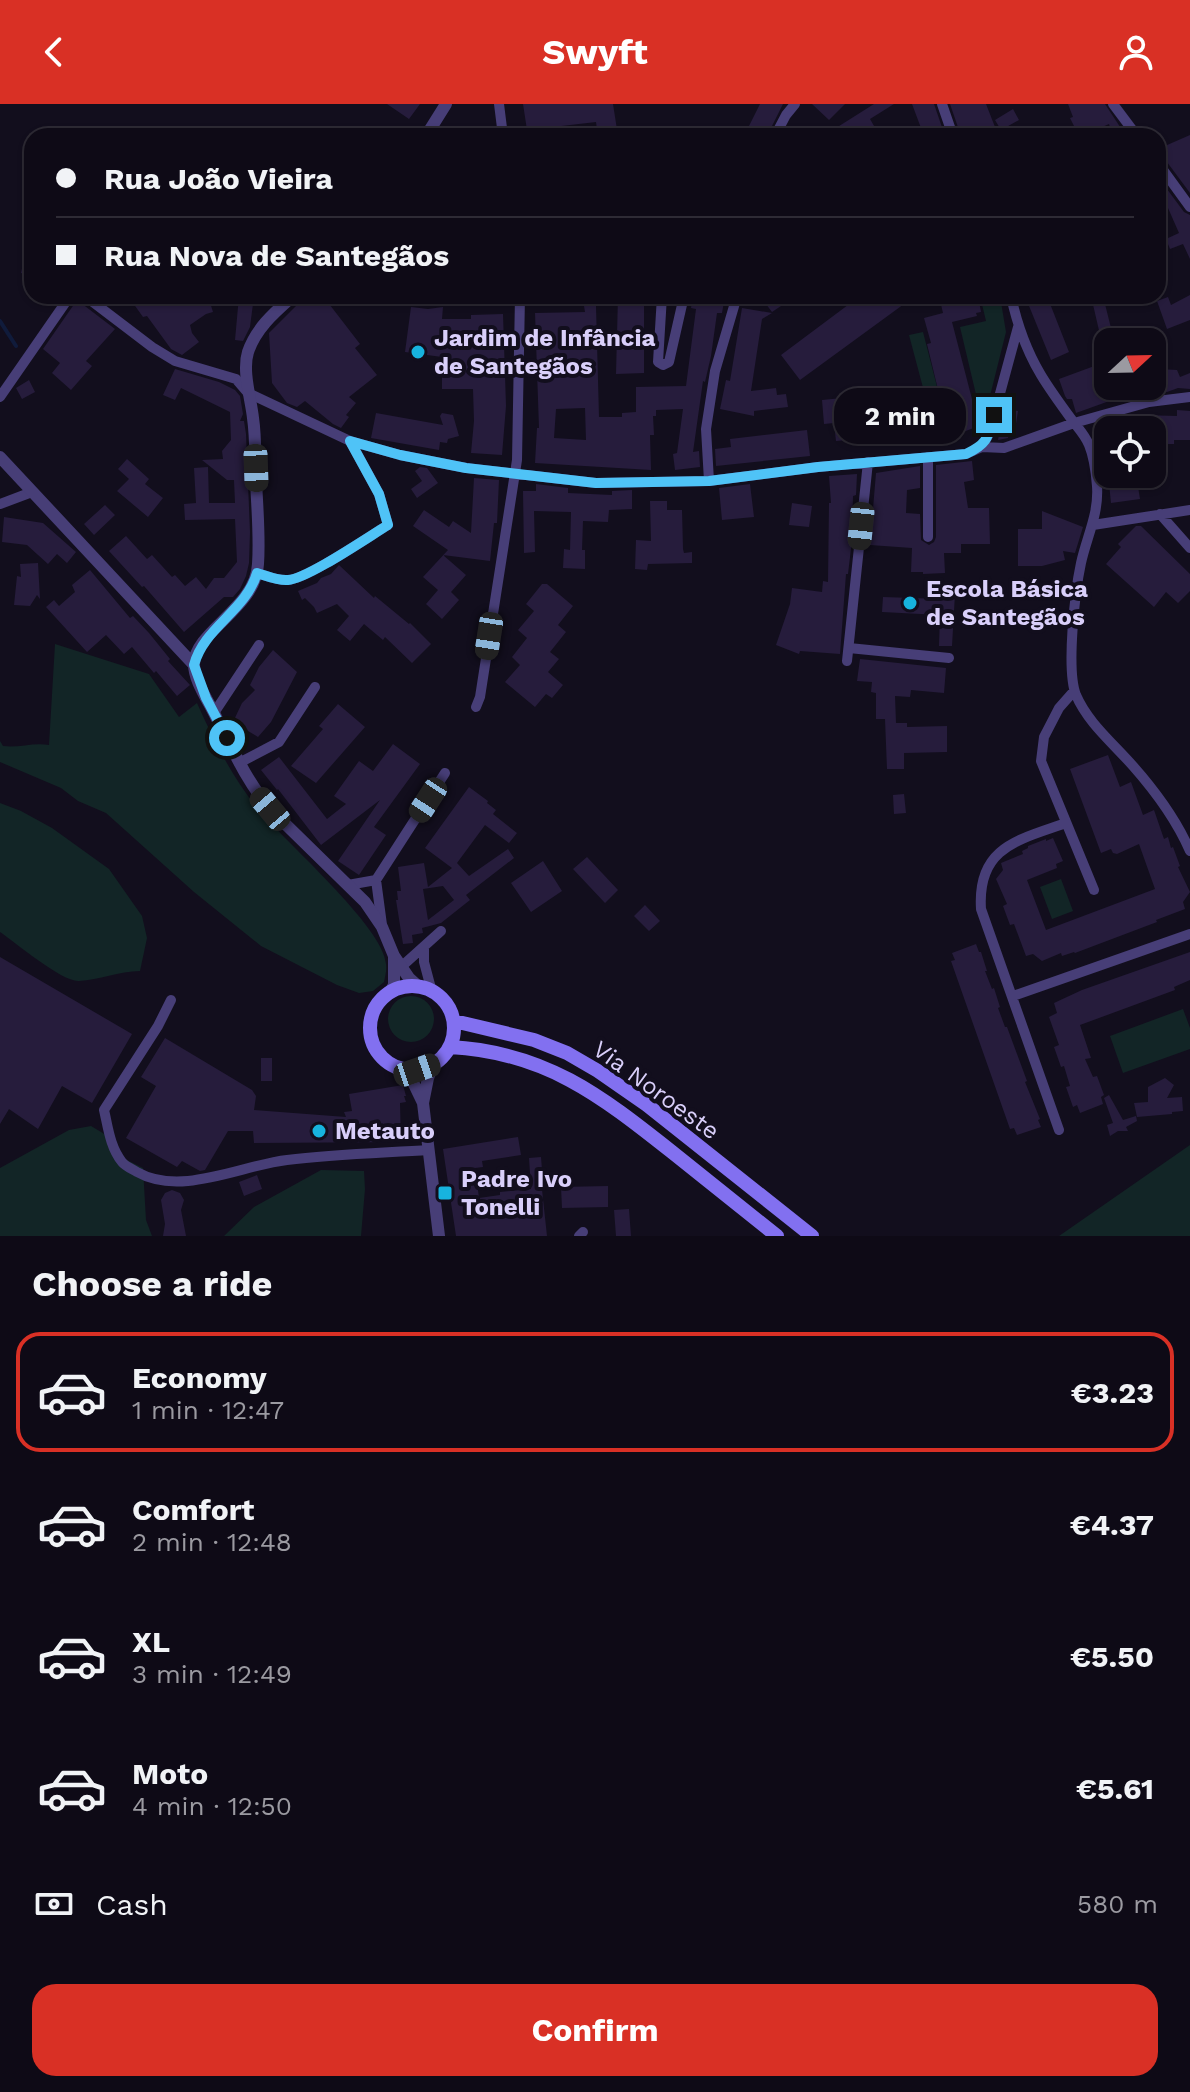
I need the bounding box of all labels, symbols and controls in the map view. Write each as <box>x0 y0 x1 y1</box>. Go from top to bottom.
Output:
icon: back <box>32 30 76 74</box>
icon: person <box>1114 30 1158 74</box>
text: Swyft <box>542 31 648 73</box>
text: Rua João Vieira <box>104 161 333 196</box>
text: Rua Nova de Santegãos <box>104 238 449 273</box>
place label: Jardim de Infância de Santegãos <box>434 324 655 380</box>
north arrow <box>1094 328 1166 400</box>
map controls <box>1094 328 1166 488</box>
marker: Jardim de Infância de Santegãos <box>409 343 427 361</box>
callout: 2 min <box>834 387 966 443</box>
route end <box>976 397 1012 433</box>
text: 2 min <box>864 401 936 431</box>
button: locate <box>1094 416 1166 488</box>
car <box>243 444 269 492</box>
car <box>847 501 875 551</box>
place label: Escola Básica de Santegãos <box>926 575 1088 631</box>
marker: Escola Básica de Santegãos <box>901 594 919 612</box>
car <box>473 610 505 662</box>
route start <box>209 720 245 756</box>
car <box>405 773 451 827</box>
car <box>245 783 295 835</box>
street label: Via Noroeste <box>587 1035 725 1145</box>
car <box>390 1051 444 1089</box>
place label: Metauto <box>335 1117 435 1145</box>
marker: Metauto <box>310 1122 328 1140</box>
place label: Padre Ivo Tonelli <box>461 1165 572 1221</box>
marker: Padre Ivo Tonelli <box>436 1184 454 1202</box>
text: Choose a ride <box>32 1263 272 1305</box>
icon: car <box>36 1356 108 1428</box>
text: Economy <box>132 1360 267 1395</box>
text: €3.23 <box>1071 1375 1154 1410</box>
text: 1 min · 12:47 <box>132 1395 284 1425</box>
icon: car <box>36 1488 108 1560</box>
text: Comfort <box>132 1492 254 1527</box>
text: €4.37 <box>1070 1507 1154 1542</box>
text: 2 min · 12:48 <box>132 1527 292 1557</box>
icon: car <box>36 1620 108 1692</box>
text: XL <box>132 1624 170 1659</box>
text: €5.50 <box>1070 1639 1154 1674</box>
text: 3 min · 12:49 <box>132 1659 292 1689</box>
icon: car <box>36 1752 108 1824</box>
text: Moto <box>132 1756 208 1791</box>
text: €5.61 <box>1076 1771 1154 1806</box>
text: 4 min · 12:50 <box>132 1791 292 1821</box>
icon: cash <box>32 1882 76 1926</box>
text: Cash <box>96 1887 168 1922</box>
text: 580 m <box>1077 1889 1158 1919</box>
button: Confirm <box>32 1984 1158 2076</box>

